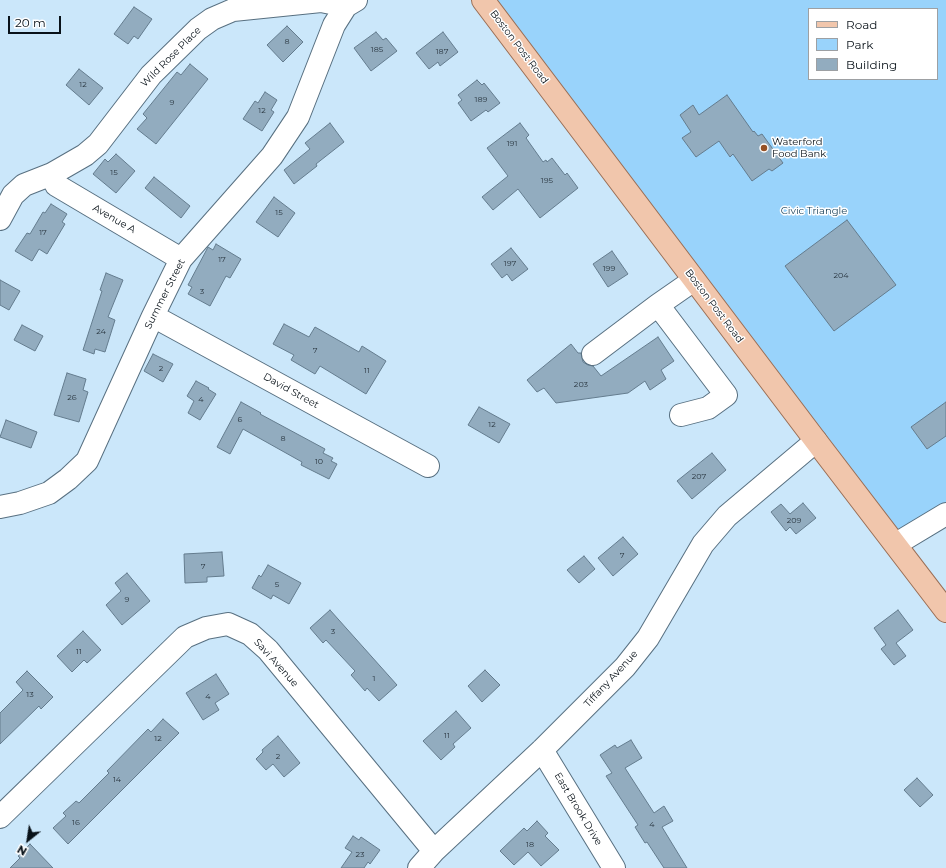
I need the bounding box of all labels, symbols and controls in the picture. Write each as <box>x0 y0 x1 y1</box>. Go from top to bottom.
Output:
scale bar <box>10 8 63 34</box>
street label: Boston Post Road <box>487 8 551 86</box>
legend <box>808 8 938 80</box>
text: 20 m <box>15 15 46 30</box>
text: Road <box>846 17 877 32</box>
street label: Wild Rose Place <box>138 24 204 90</box>
house number: 8 <box>284 37 290 47</box>
text: Park <box>846 37 873 52</box>
house number: 185 <box>371 45 383 55</box>
house number: 187 <box>436 47 448 57</box>
text: Building <box>846 57 897 72</box>
house number: 12 <box>79 80 87 90</box>
house number: 189 <box>475 95 487 105</box>
house number: 9 <box>170 98 174 108</box>
house number: 12 <box>258 106 266 116</box>
place label: Waterford Food Bank <box>772 136 826 160</box>
house number: 191 <box>507 139 517 149</box>
marker: Waterford Food Bank <box>759 143 769 153</box>
house number: 15 <box>110 168 118 178</box>
house number: 195 <box>541 176 553 186</box>
street label: Avenue A <box>90 202 138 236</box>
park label: Civic Triangle <box>781 205 847 217</box>
house number: 15 <box>275 208 283 218</box>
house number: 17 <box>39 228 47 238</box>
house number: 17 <box>218 255 226 265</box>
street label: Summer Street <box>142 257 188 331</box>
house number: 197 <box>504 259 516 269</box>
house number: 199 <box>603 264 615 274</box>
street label: Boston Post Road <box>682 267 746 345</box>
house number: 204 <box>833 271 849 281</box>
house number: 3 <box>200 287 204 297</box>
house number: 24 <box>96 327 106 337</box>
house number: 7 <box>313 346 317 356</box>
house number: 2 <box>159 364 163 374</box>
house number: 11 <box>364 366 370 376</box>
street label: David Street <box>261 371 321 411</box>
house number: 203 <box>574 380 588 390</box>
house number: 26 <box>67 393 77 403</box>
house number: 4 <box>198 395 204 405</box>
house number: 6 <box>238 415 242 425</box>
house number: 12 <box>488 420 496 430</box>
house number: 8 <box>280 434 286 444</box>
house number: 10 <box>315 457 323 467</box>
house number: 207 <box>692 472 706 482</box>
house number: 209 <box>787 516 801 526</box>
house number: 7 <box>620 551 624 561</box>
house number: 7 <box>201 562 205 572</box>
house number: 5 <box>275 580 279 590</box>
house number: 9 <box>125 595 129 605</box>
house number: 3 <box>331 627 335 637</box>
street label: Savi Avenue <box>251 637 301 689</box>
house number: 11 <box>76 647 82 657</box>
street label: Tiffany Avenue <box>582 648 640 710</box>
house number: 1 <box>373 674 375 684</box>
house number: 13 <box>26 690 34 700</box>
house number: 4 <box>205 692 211 702</box>
house number: 11 <box>444 731 450 741</box>
house number: 12 <box>154 734 162 744</box>
house number: 2 <box>276 752 280 762</box>
street label: East Brook Drive <box>552 770 604 848</box>
house number: 14 <box>113 775 121 785</box>
house number: 16 <box>72 818 80 828</box>
north arrow <box>8 820 48 860</box>
house number: 4 <box>649 820 655 830</box>
house number: 18 <box>526 840 534 850</box>
text: N <box>15 842 29 859</box>
house number: 23 <box>355 850 365 860</box>

